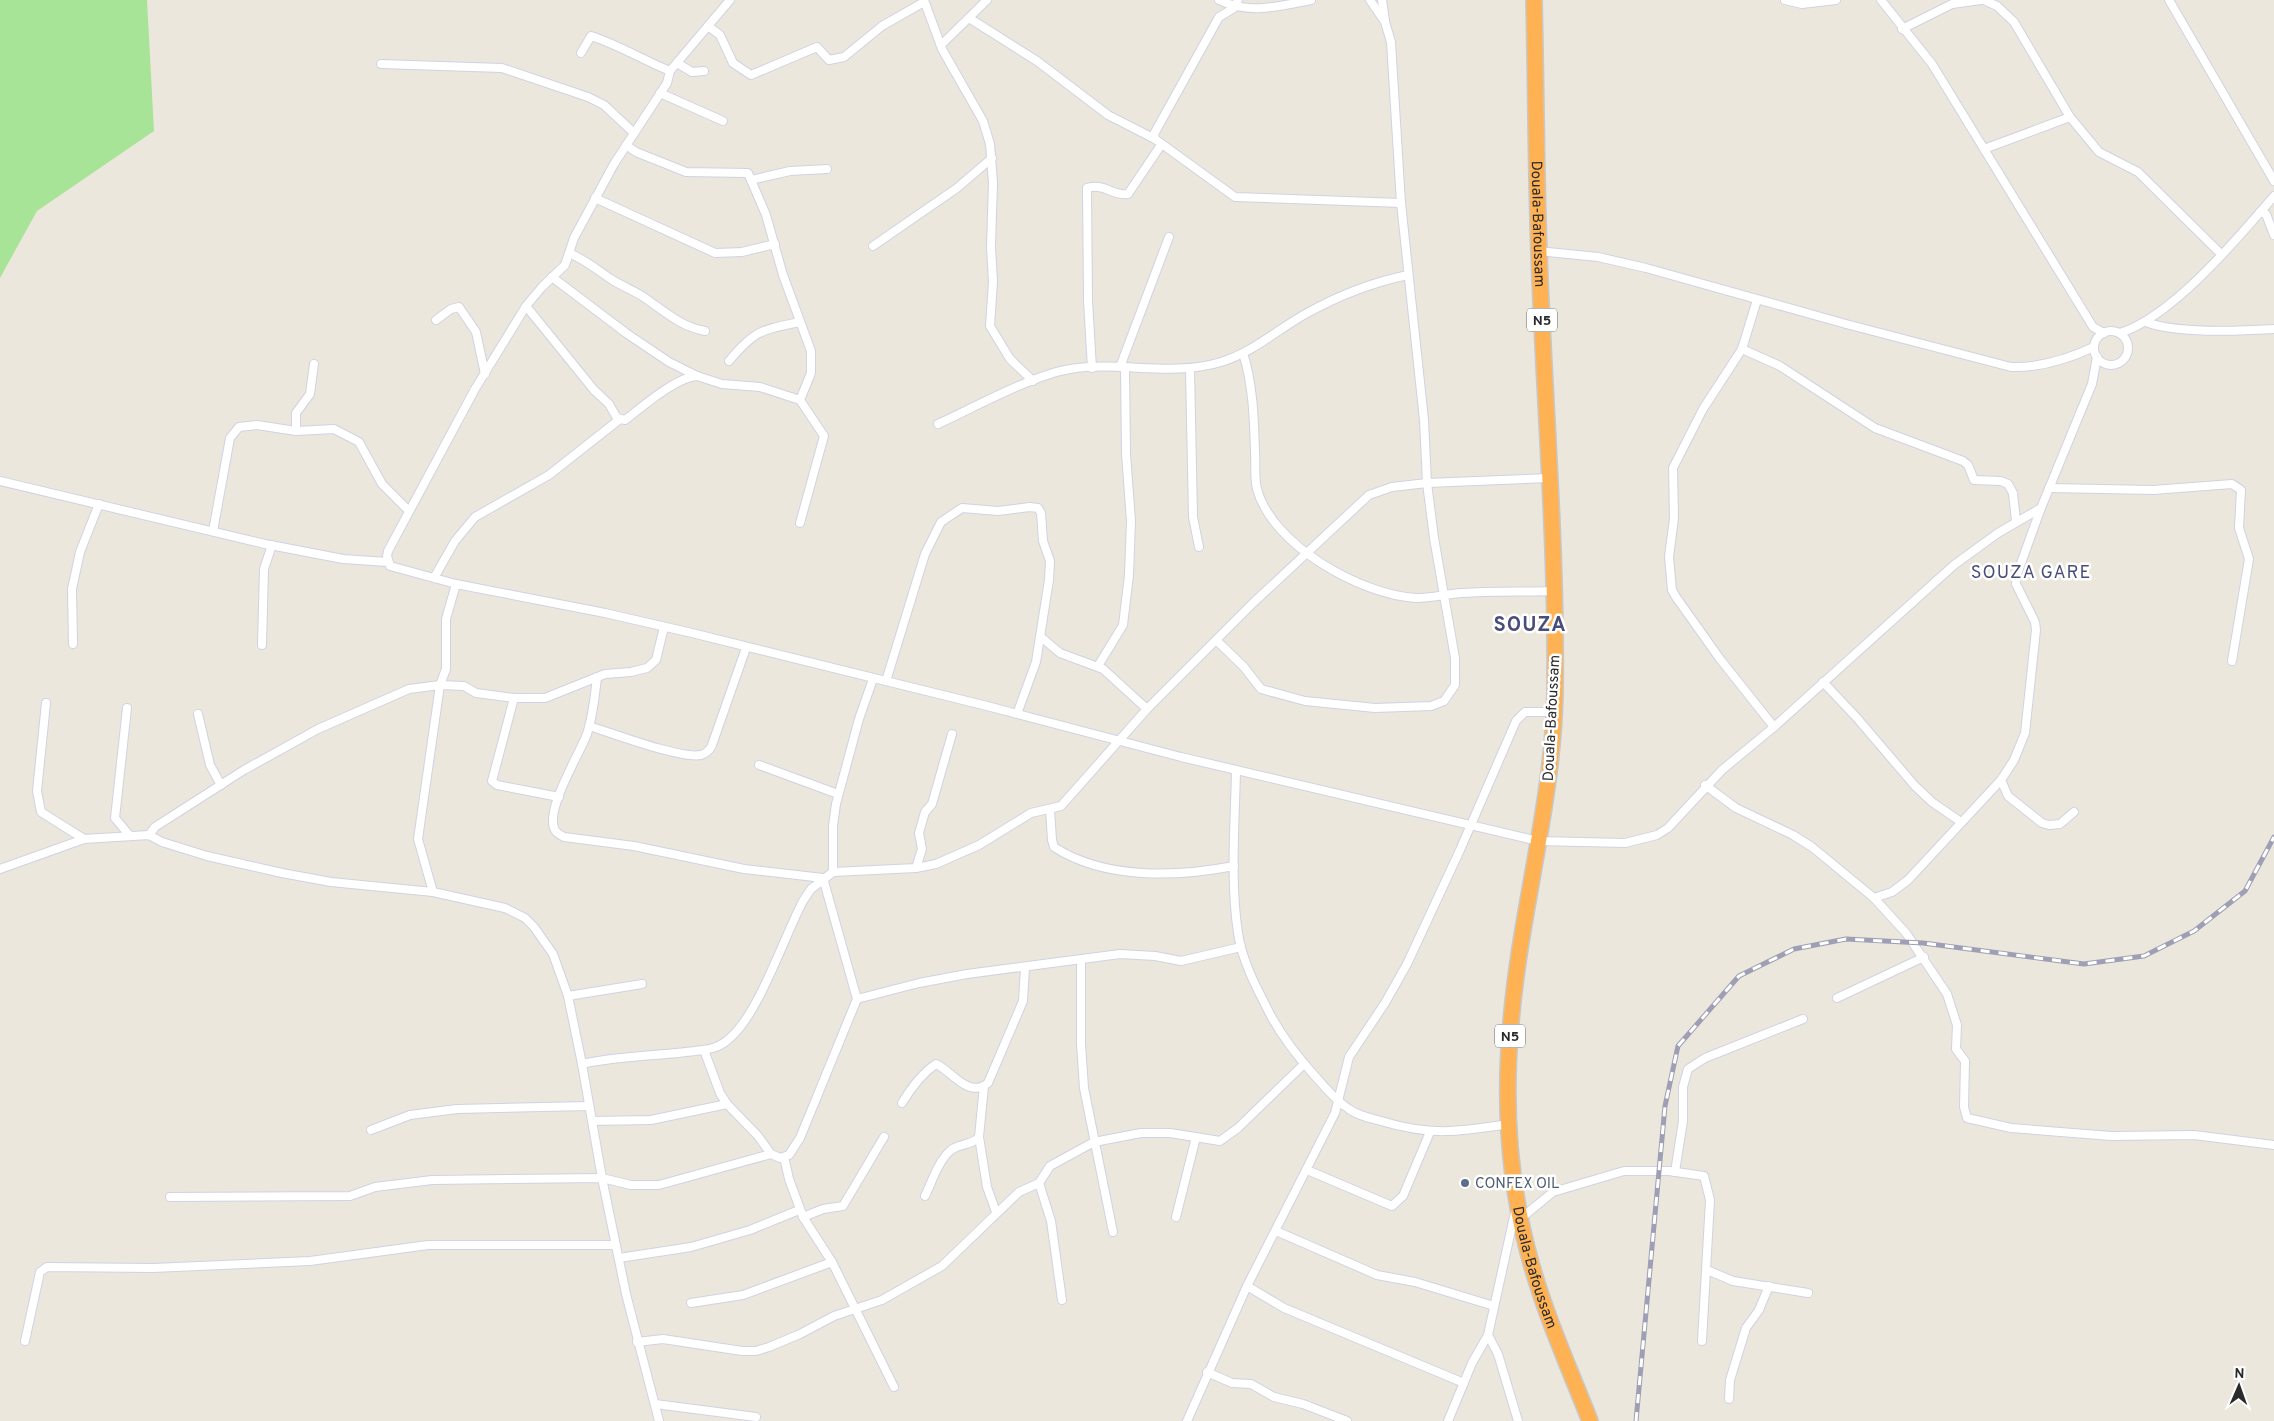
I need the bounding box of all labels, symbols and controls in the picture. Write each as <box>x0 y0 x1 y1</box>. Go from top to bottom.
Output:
street label: Douala-Bafoussam <box>1526 161 1548 288</box>
road number: N5 <box>1527 308 1557 332</box>
district label: SOUZA GARE <box>1971 562 2091 585</box>
district label: SOUZA <box>1493 613 1567 639</box>
street label: Douala-Bafoussam <box>1540 654 1565 782</box>
road number: N5 <box>1495 1024 1525 1048</box>
place label: CONFEX OIL <box>1475 1175 1559 1194</box>
marker: CONFEX OIL <box>1459 1177 1471 1189</box>
street label: Douala-Bafoussam <box>1507 1205 1560 1332</box>
north arrow <box>2214 1361 2264 1411</box>
text: N <box>2234 1366 2245 1383</box>

